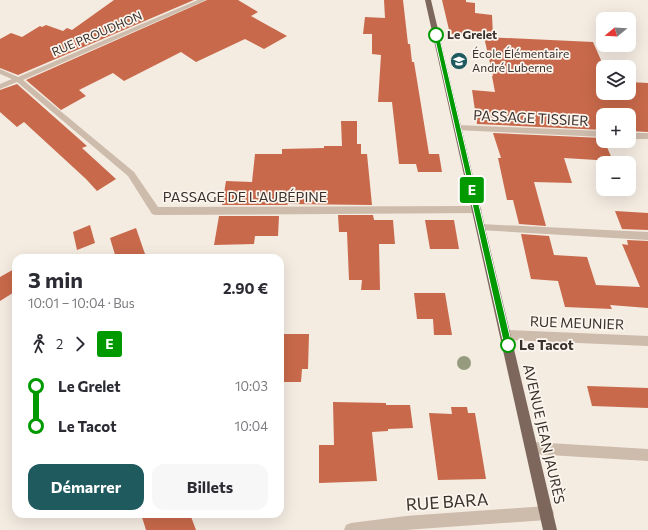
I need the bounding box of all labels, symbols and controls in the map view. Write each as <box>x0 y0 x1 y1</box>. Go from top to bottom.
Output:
street label: RUE PROUDHON <box>49 8 144 58</box>
north arrow <box>596 12 636 52</box>
map controls <box>596 12 636 196</box>
marker: Le Grelet <box>428 27 444 43</box>
place label: Le Grelet <box>447 27 497 41</box>
place label: École Élémentaire André Luberne <box>472 46 569 74</box>
school or university icon: École Élémentaire André Luberne <box>449 51 469 71</box>
button: layers <box>596 60 636 100</box>
street label: PASSAGE TISSIER <box>473 106 589 129</box>
button: + <box>596 108 636 148</box>
button: − <box>596 156 636 196</box>
line badge: E <box>459 177 485 203</box>
text: E <box>468 181 476 198</box>
street label: PASSAGE DE L'AUBÉPINE <box>163 188 327 205</box>
text: 3 min <box>28 266 83 293</box>
text: 2.90 € <box>223 279 268 297</box>
text: 10:01 – 10:04 · Bus <box>28 295 135 311</box>
street label: RUE MEUNIER <box>530 312 624 333</box>
icon: walk <box>28 333 50 355</box>
icon: forward <box>69 333 91 355</box>
text: E <box>105 335 114 352</box>
text: 2 <box>56 336 63 352</box>
place label: Le Tacot <box>519 336 574 353</box>
marker: Le Tacot <box>500 337 516 353</box>
street label: AVENUE JEAN JAURÈS <box>520 362 569 505</box>
text: Le Grelet <box>58 377 121 395</box>
text: 10:03 <box>235 378 268 394</box>
text: Le Tacot <box>58 417 117 435</box>
text: 10:04 <box>235 418 268 434</box>
button: Démarrer <box>28 464 144 510</box>
button: Billets <box>152 464 268 510</box>
street label: RUE BARA <box>405 488 489 515</box>

